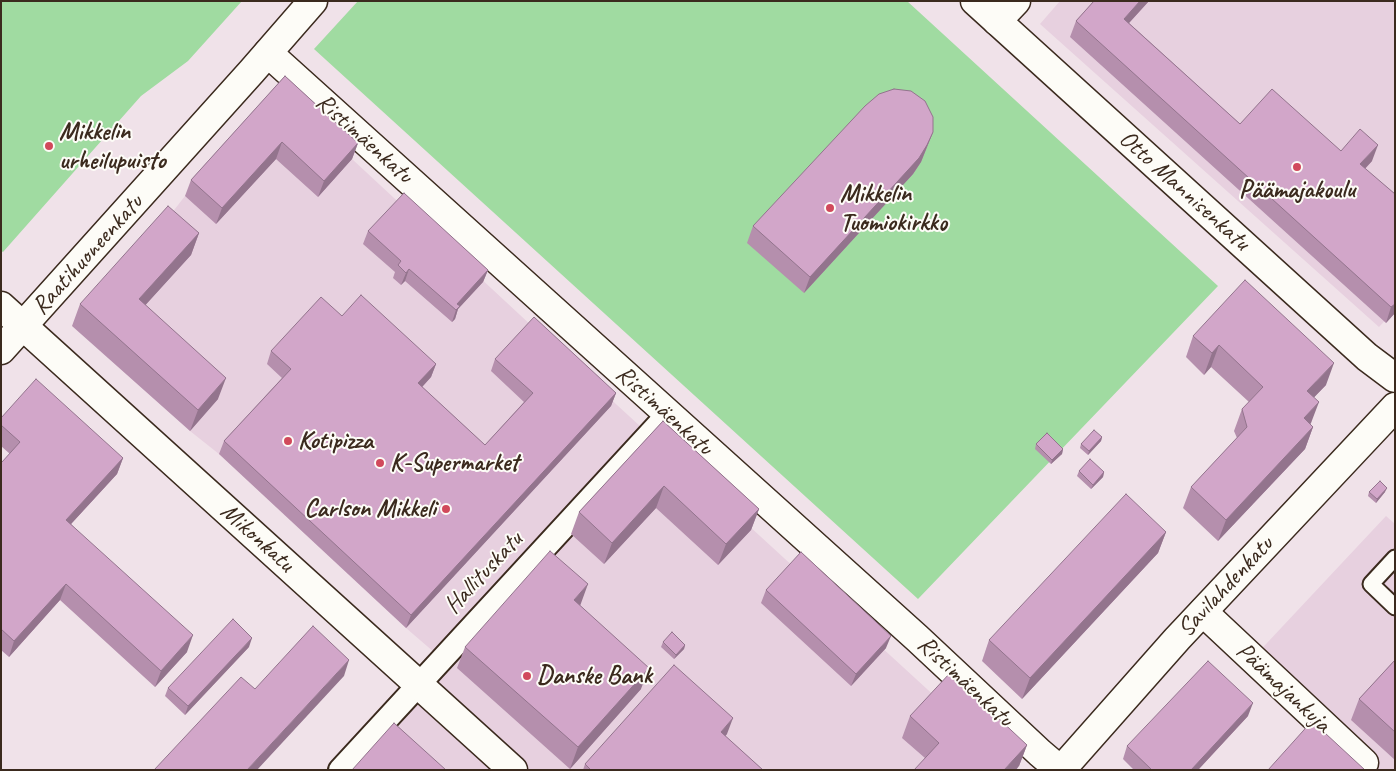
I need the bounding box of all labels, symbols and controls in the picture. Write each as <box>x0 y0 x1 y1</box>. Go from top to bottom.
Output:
street label: Ristimäenkatu <box>309 88 419 190</box>
place label: Mikkelin urheilupuisto <box>59 117 165 176</box>
street label: Otto Mannisenkatu <box>1112 124 1256 258</box>
marker: Mikkelin urheilupuisto <box>43 140 55 152</box>
marker: Päämajakoulu <box>1291 161 1303 173</box>
place label: Päämajakoulu <box>1239 175 1355 205</box>
place label: Mikkelin Tuomiokirkko <box>840 179 947 238</box>
street label: Raatihuoneenkatu <box>26 189 150 321</box>
marker: Mikkelin Tuomiokirkko <box>824 202 836 214</box>
street label: Ristimäenkatu <box>609 360 719 462</box>
place label: Kotipizza <box>298 426 373 456</box>
marker: Kotipizza <box>282 435 294 447</box>
place label: K-Supermarket <box>390 448 518 478</box>
marker: K-Supermarket <box>374 457 386 469</box>
place label: Carlson Mikkeli <box>304 494 436 524</box>
street label: Mikonkatu <box>214 497 300 579</box>
marker: Carlson Mikkeli <box>440 503 452 515</box>
street label: Hallituskatu <box>438 526 530 620</box>
street label: Savilahdenkatu <box>1172 530 1280 644</box>
street label: Ristimäenkatu <box>911 630 1019 734</box>
street label: Päämajankuja <box>1229 636 1337 740</box>
place label: Danske Bank <box>537 661 652 691</box>
marker: Danske Bank <box>521 670 533 682</box>

